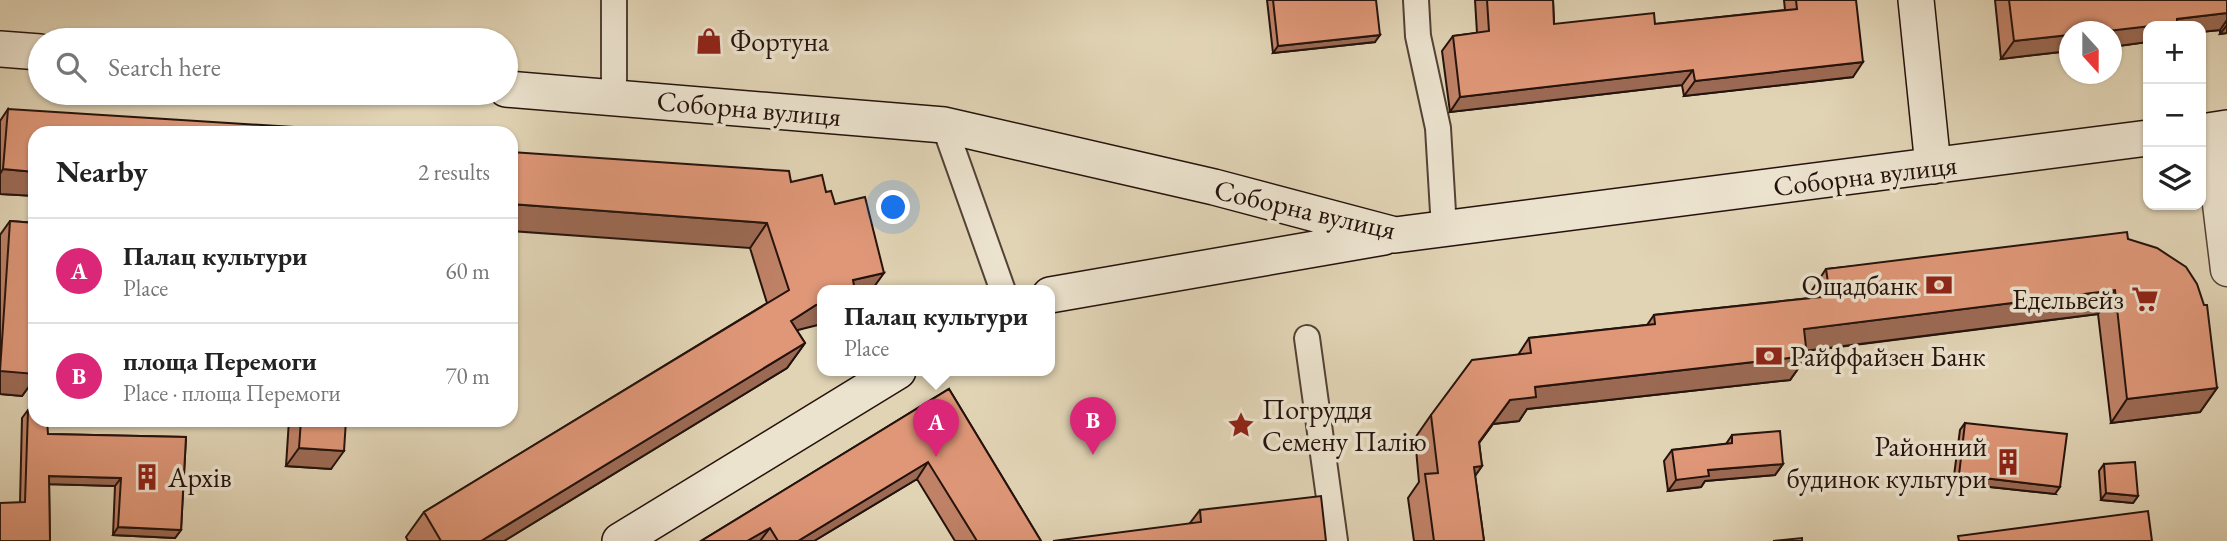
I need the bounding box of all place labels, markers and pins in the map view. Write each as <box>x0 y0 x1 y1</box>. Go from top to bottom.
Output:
place label: Фортуна <box>730 23 830 59</box>
shop icon: Фортуна <box>694 26 724 56</box>
place label: Ощадбанк <box>1802 267 1918 303</box>
bank icon: Ощадбанк <box>1924 270 1954 300</box>
place label: Едельвейз <box>2012 281 2124 317</box>
supermarket icon: Едельвейз <box>2130 284 2160 314</box>
place label: Райффайзен Банк <box>1790 338 1986 374</box>
bank icon: Райффайзен Банк <box>1754 341 1784 371</box>
place label: Погруддя Семену Палію <box>1262 391 1427 459</box>
pin: B <box>1070 397 1116 455</box>
pin: A <box>913 399 959 457</box>
place icon: Погруддя Семену Палію <box>1226 410 1256 440</box>
place label: Районний будинок культури <box>1786 428 1987 496</box>
building icon: Районний будинок культури <box>1993 447 2023 477</box>
place label: Архів <box>167 459 232 495</box>
building icon: Архів <box>132 462 162 492</box>

